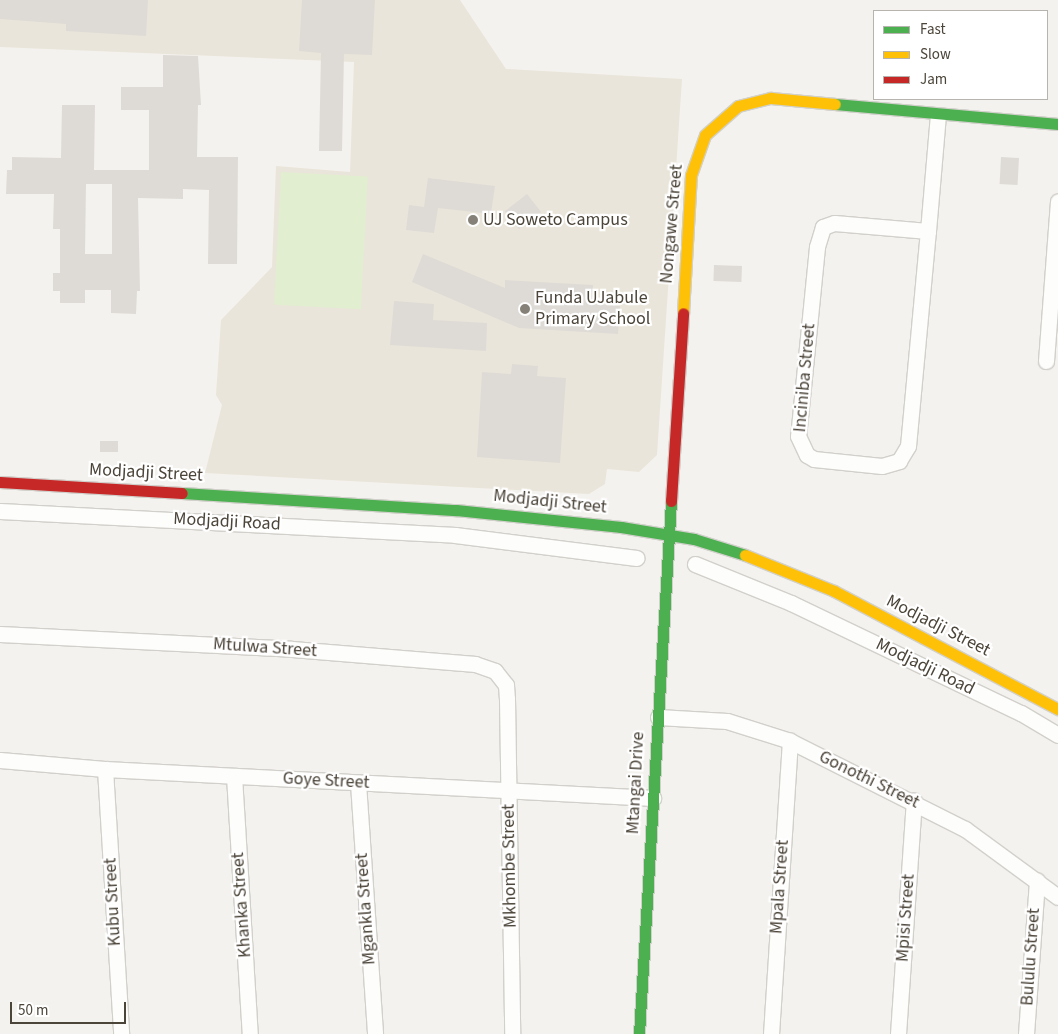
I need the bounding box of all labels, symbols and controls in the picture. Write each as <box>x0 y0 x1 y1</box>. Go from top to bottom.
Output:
legend <box>873 10 1048 100</box>
text: Fast <box>920 19 946 40</box>
text: Slow <box>920 44 951 65</box>
text: Jam <box>920 69 947 90</box>
street label: Nongawe Street <box>656 163 688 285</box>
place label: UJ Soweto Campus <box>483 209 628 231</box>
marker: UJ Soweto Campus <box>467 214 479 226</box>
place label: Funda UJabule Primary School <box>535 288 650 330</box>
marker: Funda UJabule Primary School <box>519 303 531 315</box>
street label: Inciniba Street <box>789 323 821 433</box>
street label: Modjadji Street <box>89 459 203 487</box>
street label: Modjadji Street <box>492 485 608 519</box>
street label: Modjadji Road <box>173 508 281 536</box>
street label: Modjadji Street <box>882 591 994 661</box>
street label: Mtulwa Street <box>212 634 318 662</box>
street label: Modjadji Road <box>872 634 978 700</box>
street label: Mtangai Drive <box>623 731 649 835</box>
street label: Gonothi Street <box>815 746 923 814</box>
street label: Goye Street <box>282 768 370 794</box>
street label: Mkhombe Street <box>498 804 522 928</box>
street label: Mpala Street <box>766 839 794 935</box>
street label: Khanka Street <box>228 852 256 958</box>
street label: Mgankla Street <box>351 852 381 966</box>
street label: Kubu Street <box>100 857 126 947</box>
street label: Mpisi Street <box>892 873 920 963</box>
street label: Bululu Street <box>1017 907 1045 1007</box>
scale bar <box>12 992 129 1024</box>
text: 50 m <box>18 1000 48 1021</box>

